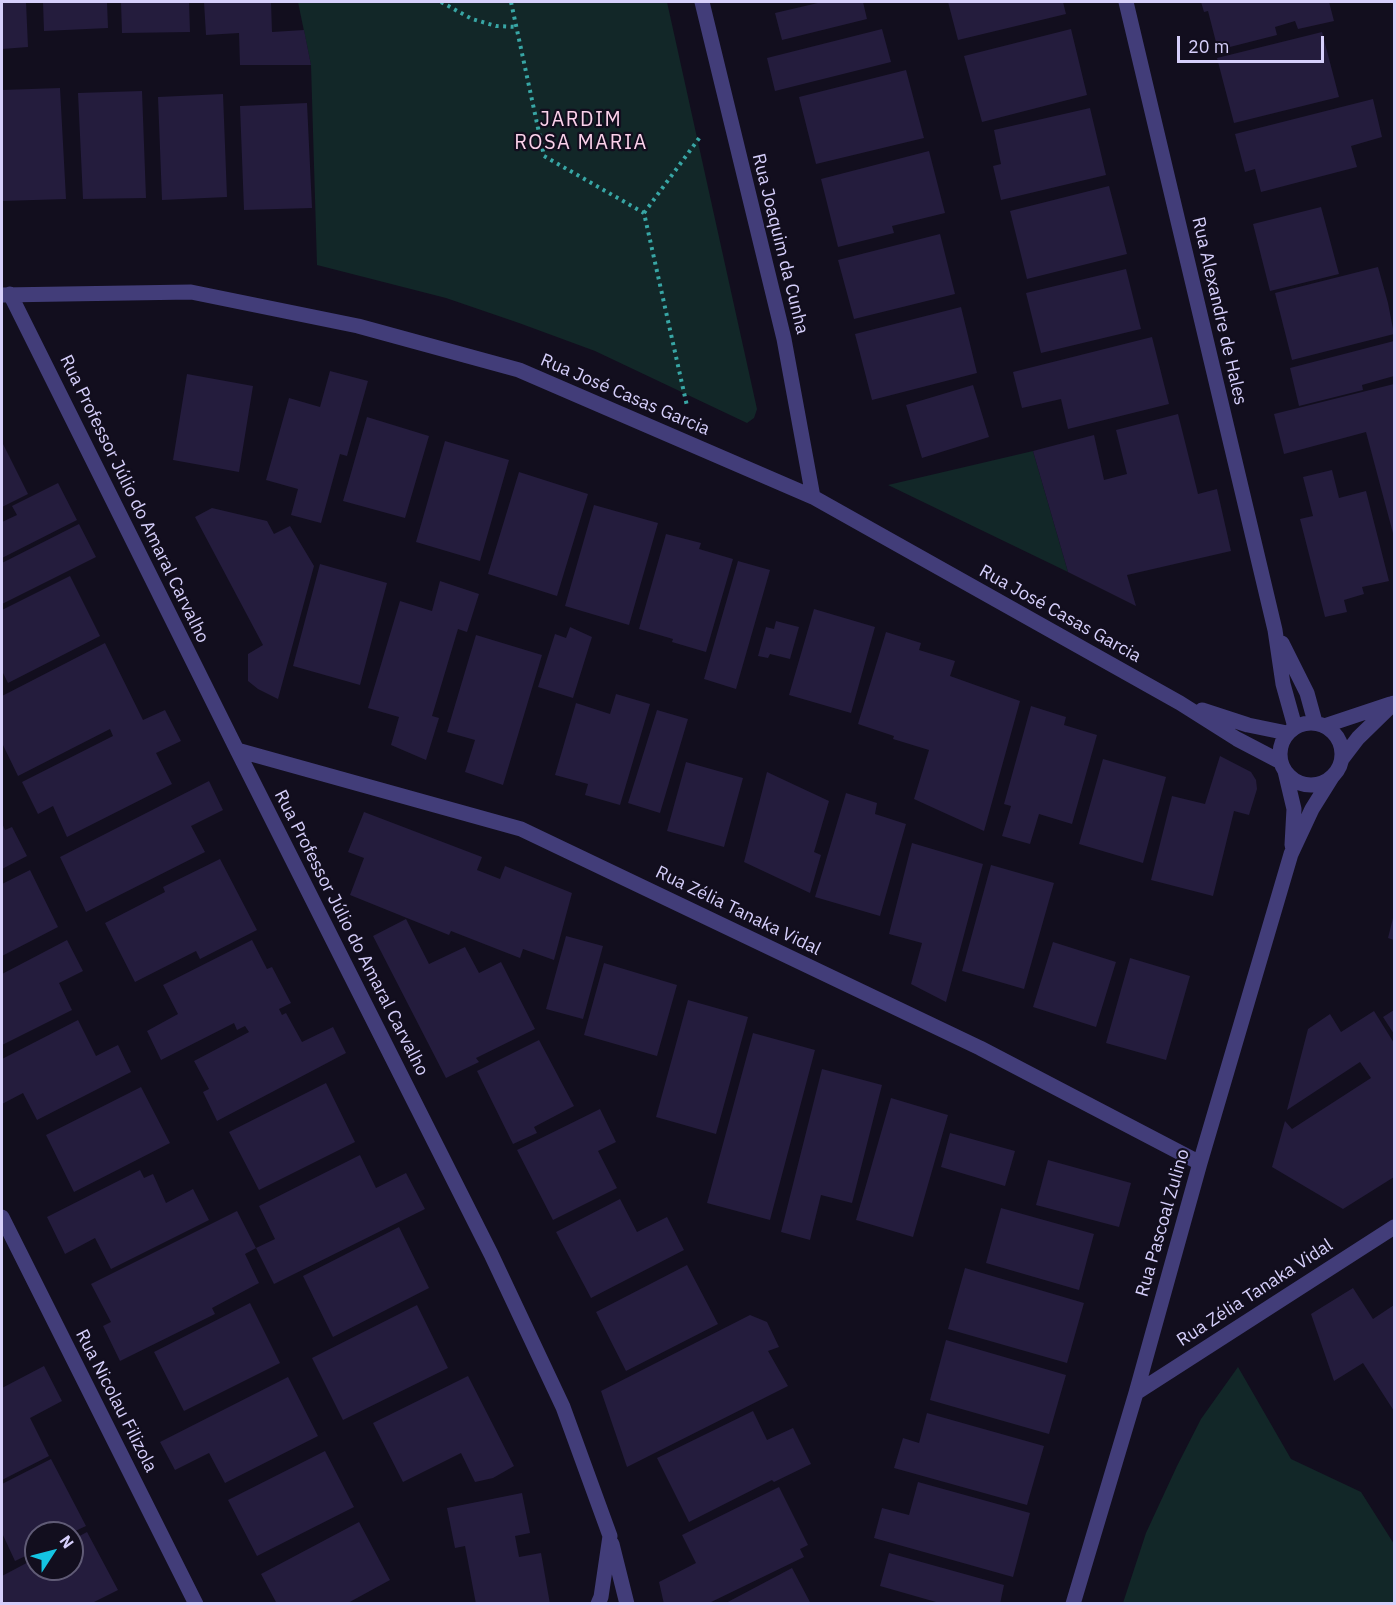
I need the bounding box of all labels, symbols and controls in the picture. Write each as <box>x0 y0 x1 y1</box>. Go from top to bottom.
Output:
scale bar <box>1180 24 1327 62</box>
text: 20 m <box>1188 35 1230 58</box>
district label: JARDIM ROSA MARIA <box>514 108 648 155</box>
street label: Rua Joaquim da Cunha <box>747 151 813 337</box>
street label: Rua Alexandre de Hales <box>1187 215 1251 407</box>
street label: Rua José Casas Garcia <box>537 350 713 440</box>
street label: Rua Professor Júlio do Amaral Carvalho <box>55 351 213 647</box>
street label: Rua José Casas Garcia <box>975 560 1145 668</box>
street label: Rua Professor Júlio do Amaral Carvalho <box>269 786 433 1080</box>
street label: Rua Zélia Tanaka Vidal <box>652 862 824 960</box>
street label: Rua Pascoal Zulino <box>1132 1147 1194 1299</box>
street label: Rua Zélia Tanaka Vidal <box>1173 1235 1337 1351</box>
street label: Rua Nicolau Filizola <box>71 1326 161 1476</box>
north arrow <box>24 1521 84 1581</box>
text: N <box>55 1531 78 1552</box>

